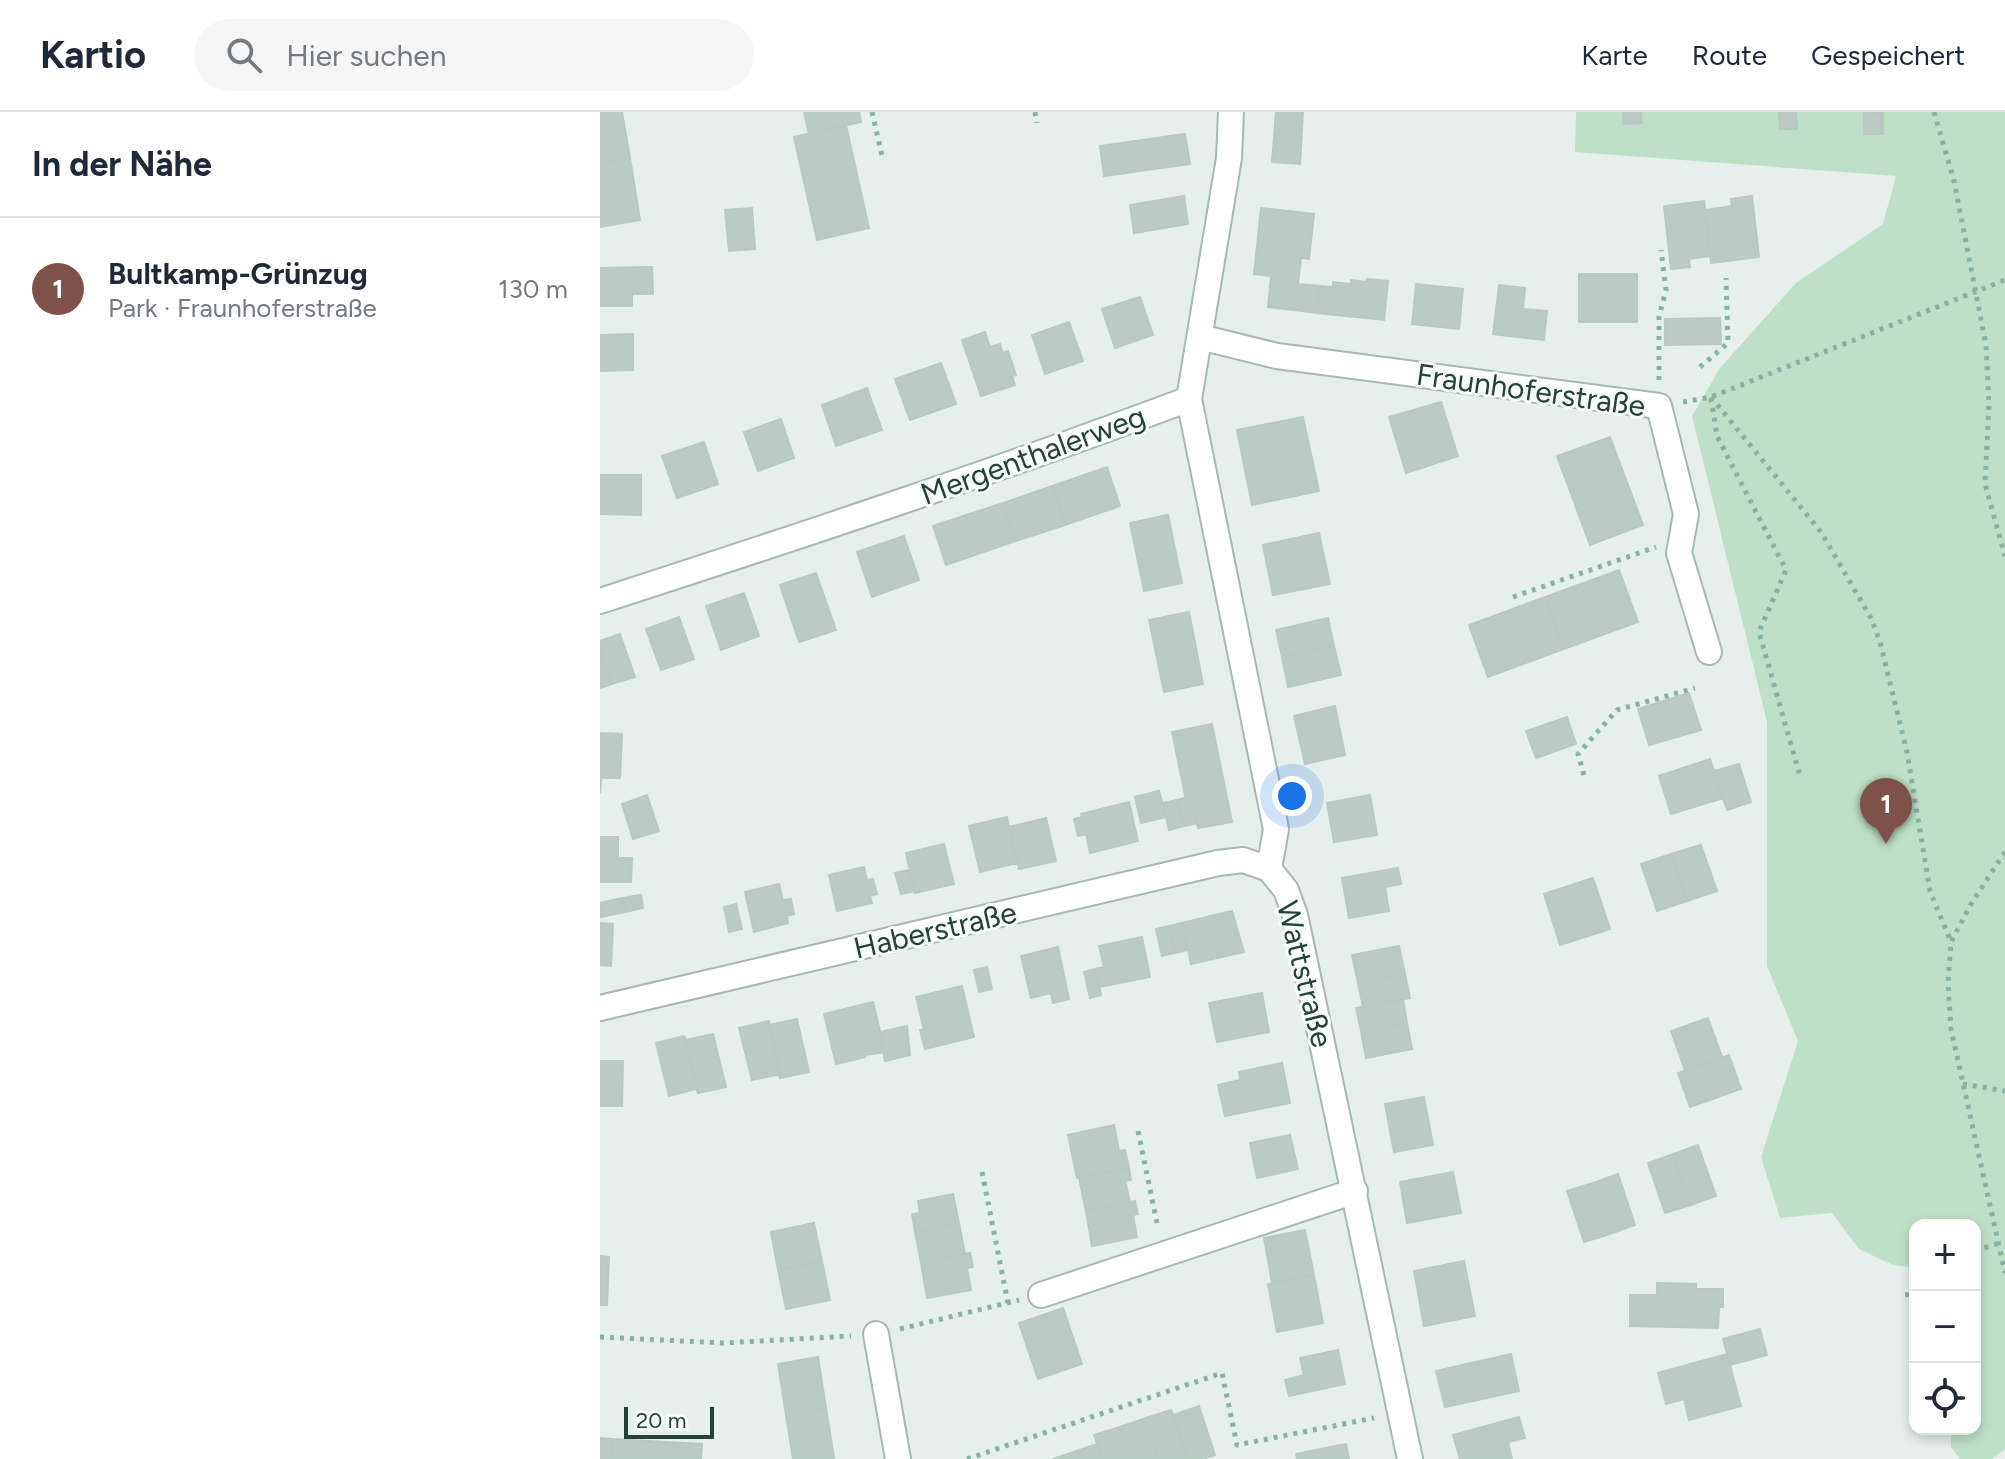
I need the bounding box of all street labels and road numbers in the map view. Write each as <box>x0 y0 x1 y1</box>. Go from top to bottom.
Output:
street label: Fraunhoferstraße <box>1414 356 1648 424</box>
street label: Mergenthalerweg <box>916 397 1150 513</box>
street label: Haberstraße <box>850 893 1020 967</box>
street label: Wattstraße <box>1269 897 1341 1051</box>

